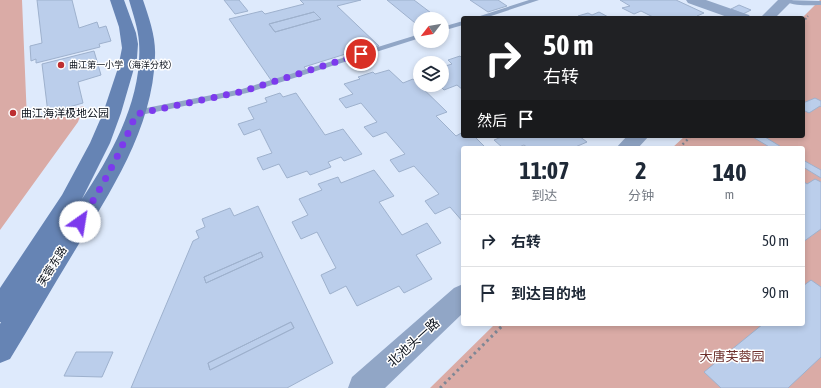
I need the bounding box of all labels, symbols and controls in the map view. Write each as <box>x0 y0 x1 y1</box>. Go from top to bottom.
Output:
north arrow <box>413 12 449 48</box>
map controls <box>413 12 449 92</box>
text: 50 m <box>543 29 593 61</box>
icon: right <box>477 32 529 84</box>
pin <box>344 37 378 71</box>
icon: arrive <box>350 43 372 65</box>
button: layers <box>413 56 449 92</box>
place label: 曲江第一小学（海洋分校） <box>69 59 177 70</box>
marker: 曲江第一小学（海洋分校） <box>56 60 66 70</box>
text: 右转 <box>543 66 579 87</box>
place label: 曲江海洋极地公园 <box>21 107 109 119</box>
marker: 曲江海洋极地公园 <box>8 108 18 118</box>
icon: arrive <box>515 108 537 130</box>
text: 然后 <box>477 112 507 129</box>
text: 11:07 <box>520 157 569 184</box>
text: 2 <box>635 157 647 184</box>
text: 140 <box>713 159 746 186</box>
text: m <box>725 187 734 202</box>
text: 到达 <box>531 188 558 203</box>
text: 分钟 <box>628 188 654 203</box>
position arrow <box>59 201 101 243</box>
icon: right <box>477 230 499 252</box>
text: 50 m <box>762 232 789 249</box>
text: 右转 <box>511 233 541 250</box>
street label: 芙蓉东路 <box>35 244 69 288</box>
icon: arrive <box>477 282 499 304</box>
text: 90 m <box>762 284 789 301</box>
text: 到达目的地 <box>511 285 586 302</box>
street label: 北池头一路 <box>384 315 443 370</box>
park label: 大唐芙蓉园 <box>699 349 765 364</box>

